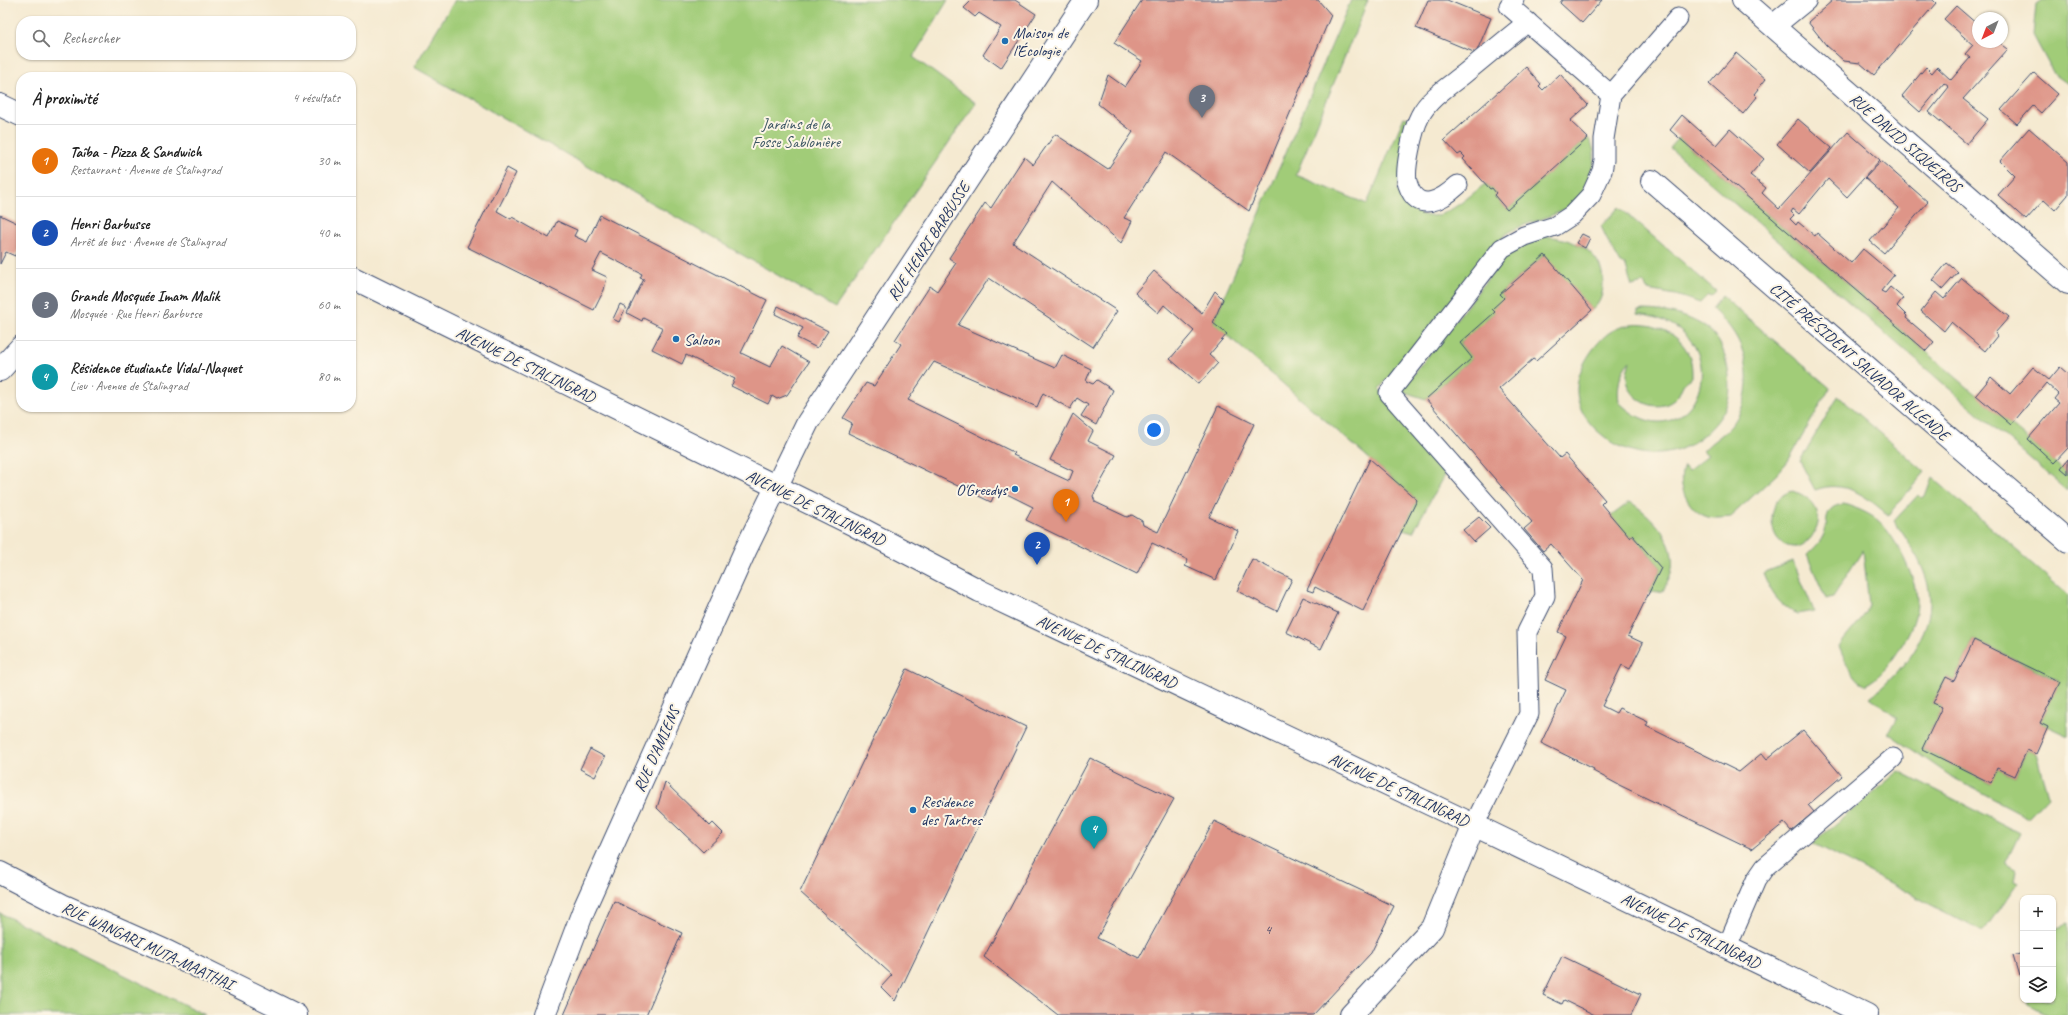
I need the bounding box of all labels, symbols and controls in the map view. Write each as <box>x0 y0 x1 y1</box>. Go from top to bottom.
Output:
north arrow <box>1972 12 2008 48</box>
search box <box>16 16 356 60</box>
place label: Maison de l’Écologie <box>1013 23 1070 61</box>
icon: search <box>30 27 52 49</box>
text: Rechercher <box>62 29 120 48</box>
marker: Maison de l’Écologie <box>1000 36 1010 46</box>
pin: 3 <box>1189 85 1215 118</box>
text: À proximité <box>32 88 97 109</box>
street label: RUE DAVID SIQUEIROS <box>1845 89 1967 198</box>
text: 4 résultats <box>292 90 340 106</box>
park label: Jardins de la Fosse Sablonière <box>752 114 842 152</box>
text: Taîba - Pizza & Sandwich <box>70 143 202 162</box>
text: 1 <box>42 153 48 169</box>
text: 30 m <box>318 153 340 169</box>
text: Restaurant · Avenue de Stalingrad <box>70 162 221 178</box>
street label: RUE HENRI BARBUSSE <box>883 177 976 304</box>
text: Henri Barbusse <box>70 215 150 234</box>
text: 2 <box>42 225 48 241</box>
text: 40 m <box>318 225 340 241</box>
text: Arrêt de bus · Avenue de Stalingrad <box>70 234 226 250</box>
street label: CITÉ PRÉSIDENT SALVADOR ALLENDE <box>1765 278 1955 447</box>
text: Grande Mosquée Imam Malik <box>70 287 219 306</box>
text: 3 <box>42 297 48 313</box>
text: 60 m <box>318 297 340 313</box>
text: Mosquée · Rue Henri Barbusse <box>70 306 202 322</box>
street label: AVENUE DE STALINGRAD <box>453 323 600 408</box>
place label: Saloon <box>684 330 721 350</box>
marker: Saloon <box>671 334 681 344</box>
text: Résidence étudiante Vidal-Naquet <box>70 359 242 378</box>
text: 4 <box>42 369 48 385</box>
text: 80 m <box>318 369 340 385</box>
text: Lieu · Avenue de Stalingrad <box>70 378 188 394</box>
your location <box>1144 420 1164 440</box>
street label: AVENUE DE STALINGRAD <box>743 466 890 551</box>
place label: O'Greedys <box>956 480 1009 500</box>
marker: O'Greedys <box>1010 484 1020 494</box>
pin: 1 <box>1053 489 1079 522</box>
pin: 2 <box>1024 532 1050 565</box>
street label: AVENUE DE STALINGRAD <box>1033 611 1181 694</box>
street label: RUE D'AMIENS <box>629 702 685 795</box>
street label: AVENUE DE STALINGRAD <box>1325 749 1473 832</box>
place label: Residence des Tartres <box>921 792 983 830</box>
marker: Residence des Tartres <box>908 805 918 815</box>
pin: 4 <box>1081 816 1107 849</box>
street label: AVENUE DE STALINGRAD <box>1618 889 1765 974</box>
map controls <box>2020 895 2056 1003</box>
button: + <box>2020 895 2056 931</box>
street label: RUE WANGARI MUTA-MAATHAI <box>59 897 240 996</box>
house number: 4 <box>1265 921 1273 938</box>
button: − <box>2020 931 2056 967</box>
button: layers <box>2020 967 2056 1003</box>

